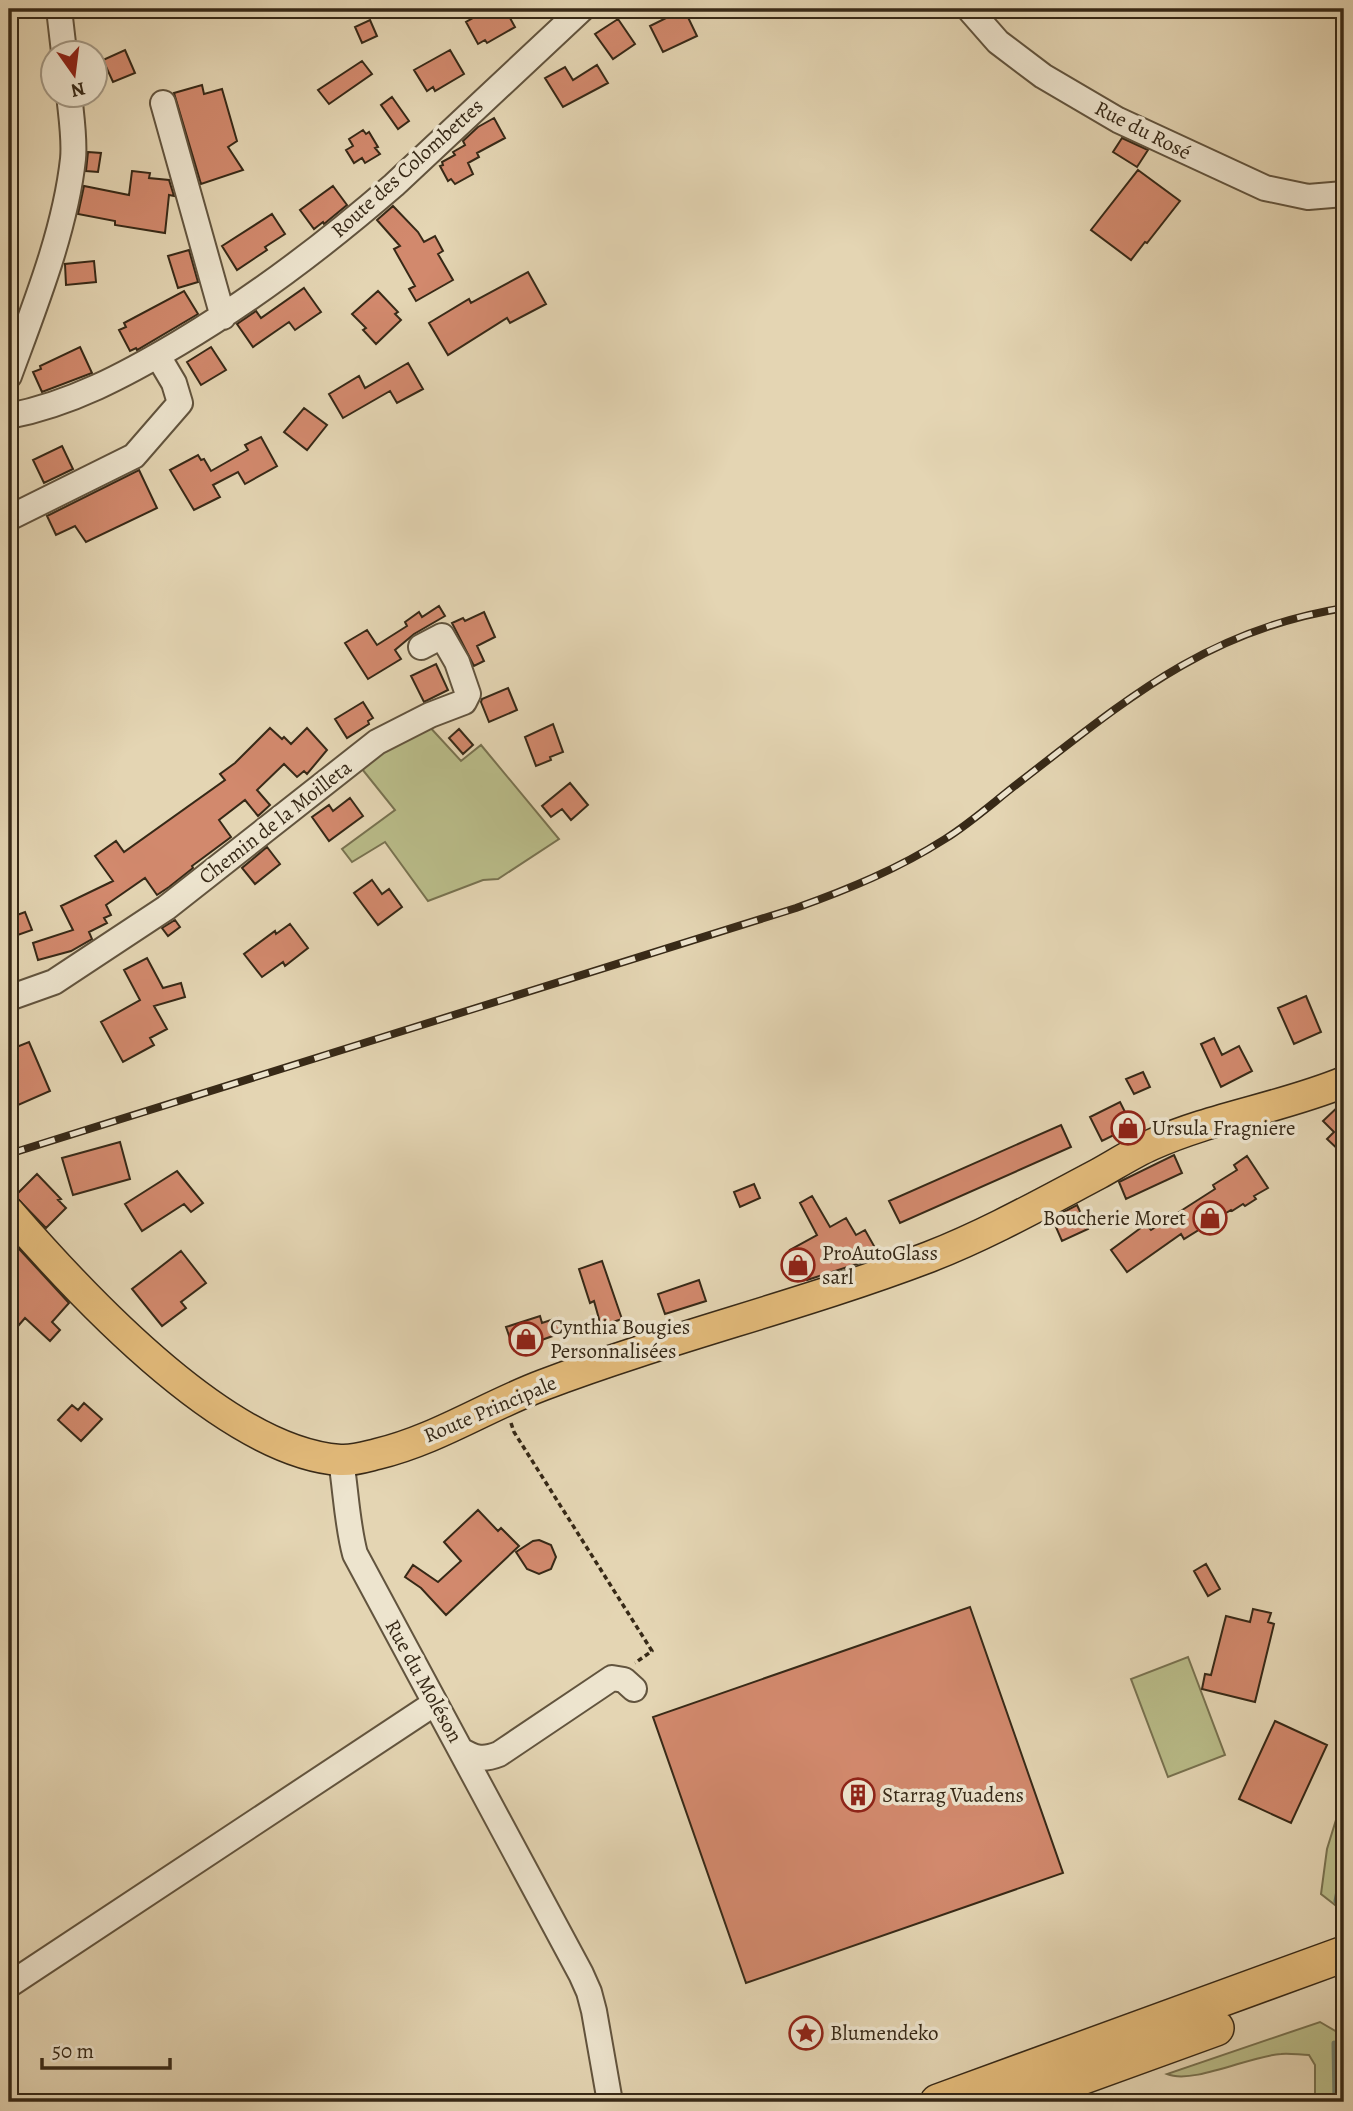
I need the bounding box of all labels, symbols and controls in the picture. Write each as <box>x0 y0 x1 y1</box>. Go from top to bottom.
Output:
north arrow <box>38 38 108 108</box>
text: N <box>68 75 88 104</box>
street label: Route des Colombettes <box>325 92 489 244</box>
street label: Rue du Rosé <box>1090 94 1196 166</box>
street label: Chemin de la Moilleta <box>193 753 357 891</box>
shop icon: Ursula Fragniere <box>1109 1109 1147 1147</box>
place label: Ursula Fragniere <box>1152 1114 1295 1142</box>
shop icon: Boucherie Moret <box>1191 1199 1229 1237</box>
place label: Boucherie Moret <box>1043 1204 1186 1232</box>
place label: ProAutoGlass sarl <box>822 1239 938 1291</box>
shop icon: ProAutoGlass sarl <box>779 1246 817 1284</box>
place label: Cynthia Bougies Personnalisées <box>550 1313 690 1365</box>
shop icon: Cynthia Bougies Personnalisées <box>507 1320 545 1358</box>
street label: Route Principale <box>419 1368 561 1450</box>
street label: Rue du Moléson <box>379 1614 469 1748</box>
building icon: Starrag Vuadens <box>839 1776 877 1814</box>
place label: Starrag Vuadens <box>882 1781 1024 1809</box>
place icon: Blumendeko <box>787 2014 825 2052</box>
place label: Blumendeko <box>830 2019 939 2047</box>
scale bar <box>42 2027 170 2071</box>
text: 50 m <box>52 2037 94 2065</box>

